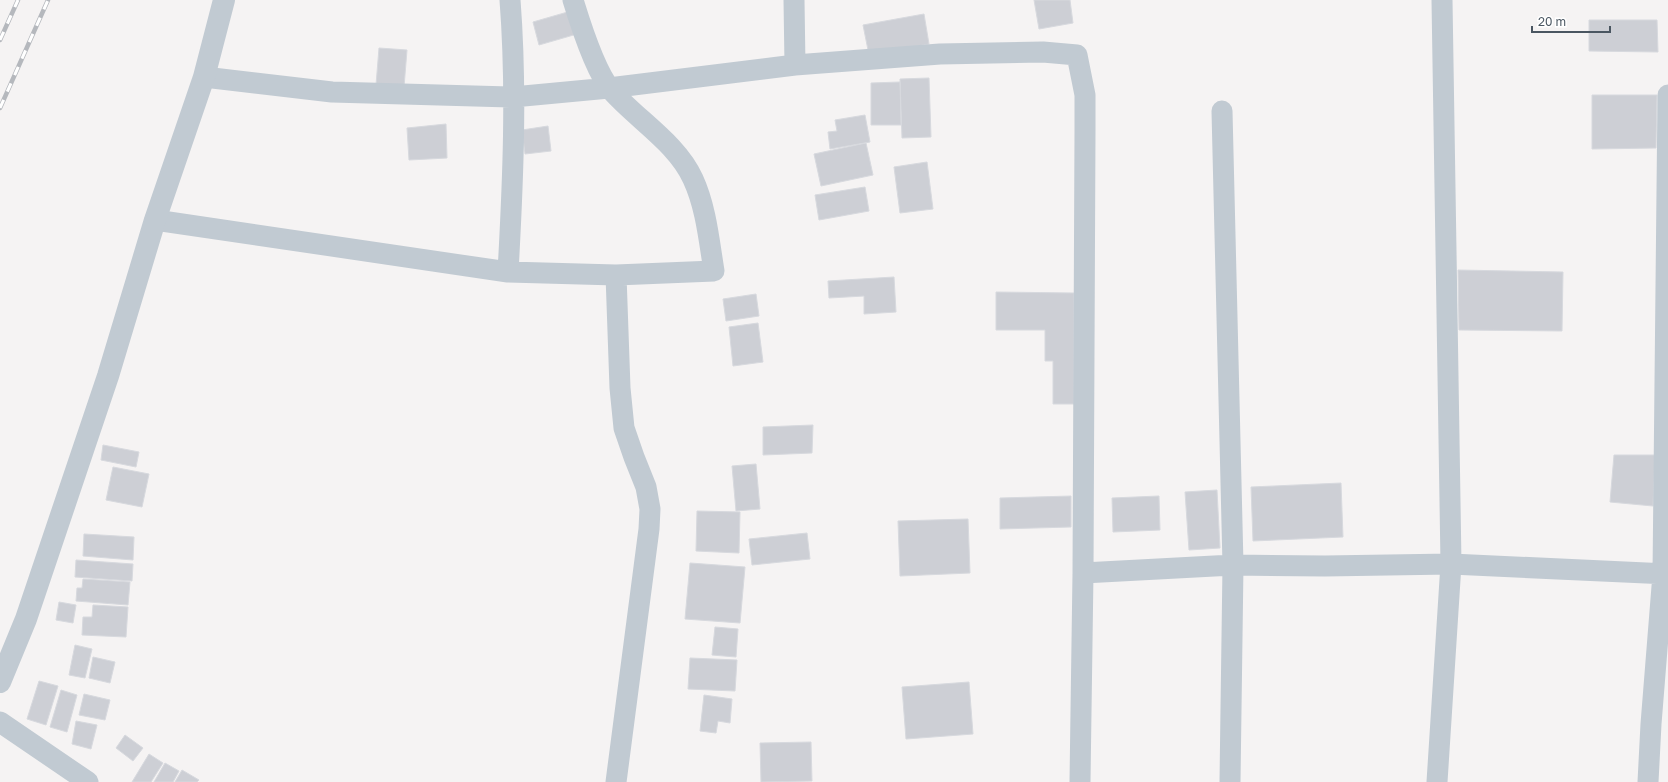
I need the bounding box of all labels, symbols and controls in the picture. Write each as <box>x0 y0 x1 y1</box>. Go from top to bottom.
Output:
scale bar <box>1532 8 1610 34</box>
text: 20 m <box>1538 14 1566 29</box>

